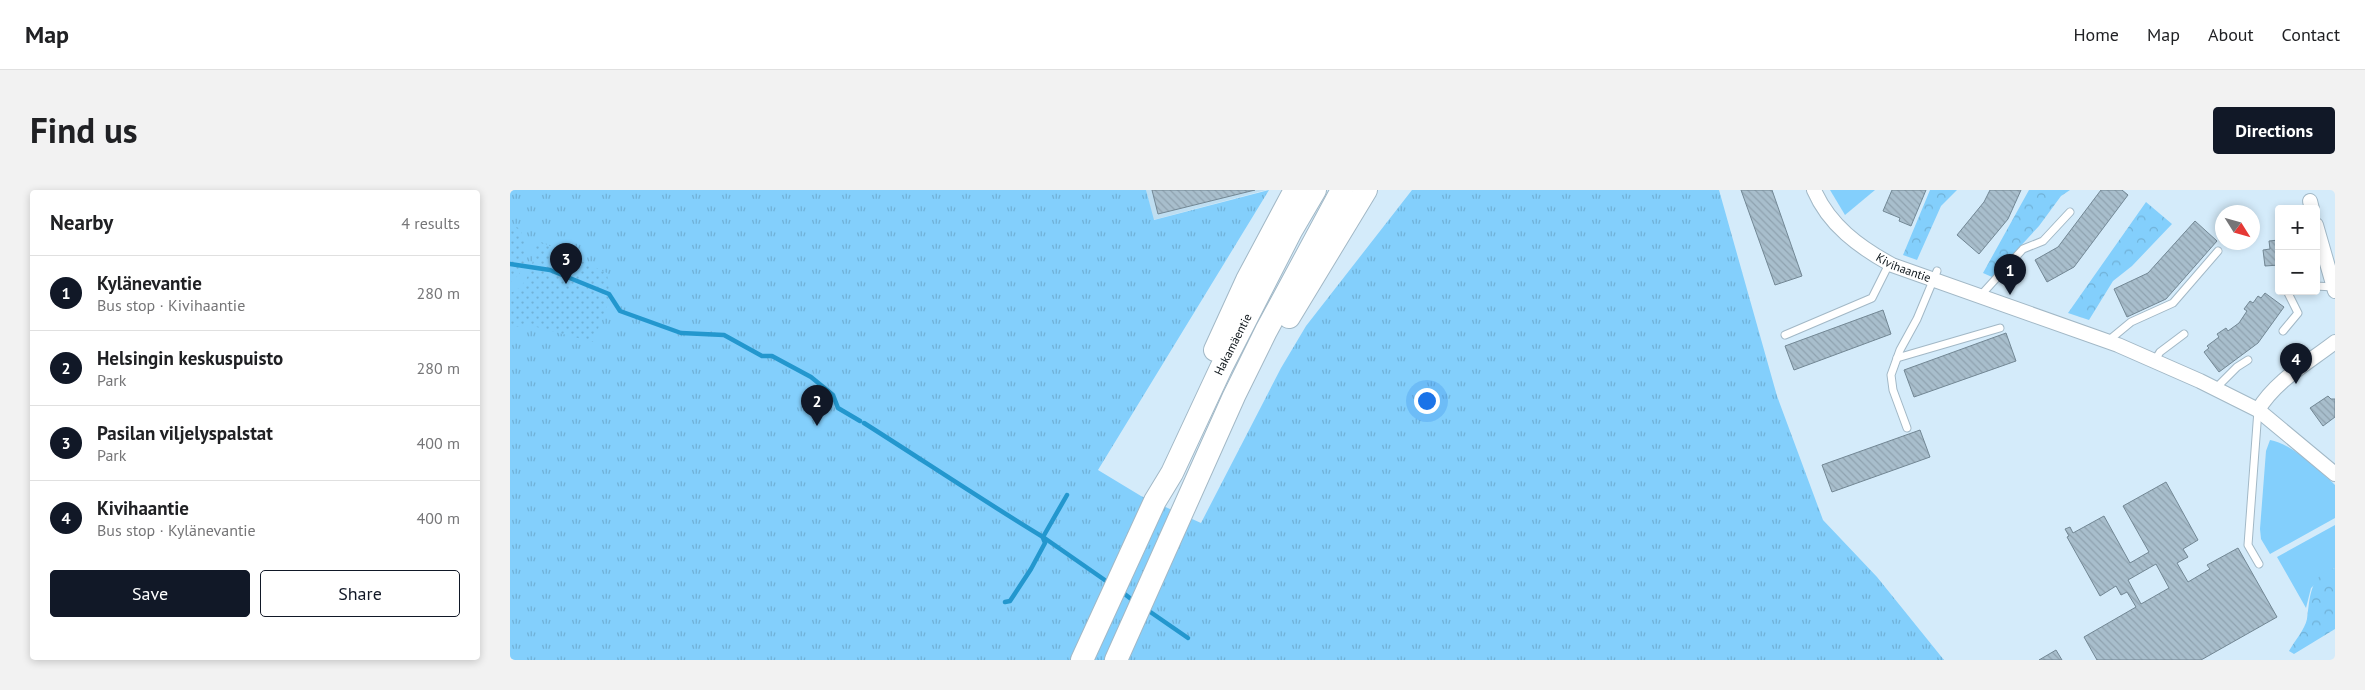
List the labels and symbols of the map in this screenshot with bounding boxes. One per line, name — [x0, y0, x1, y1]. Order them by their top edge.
north arrow — [2215, 205, 2260, 250]
pin: 3 — [550, 243, 582, 284]
street label: Kivihaantie — [1873, 249, 1933, 285]
pin: 1 — [1994, 254, 2026, 295]
street label: Hakamäentie — [1211, 311, 1255, 378]
pin: 4 — [2280, 343, 2312, 384]
pin: 2 — [801, 385, 833, 426]
your location — [1414, 388, 1440, 414]

